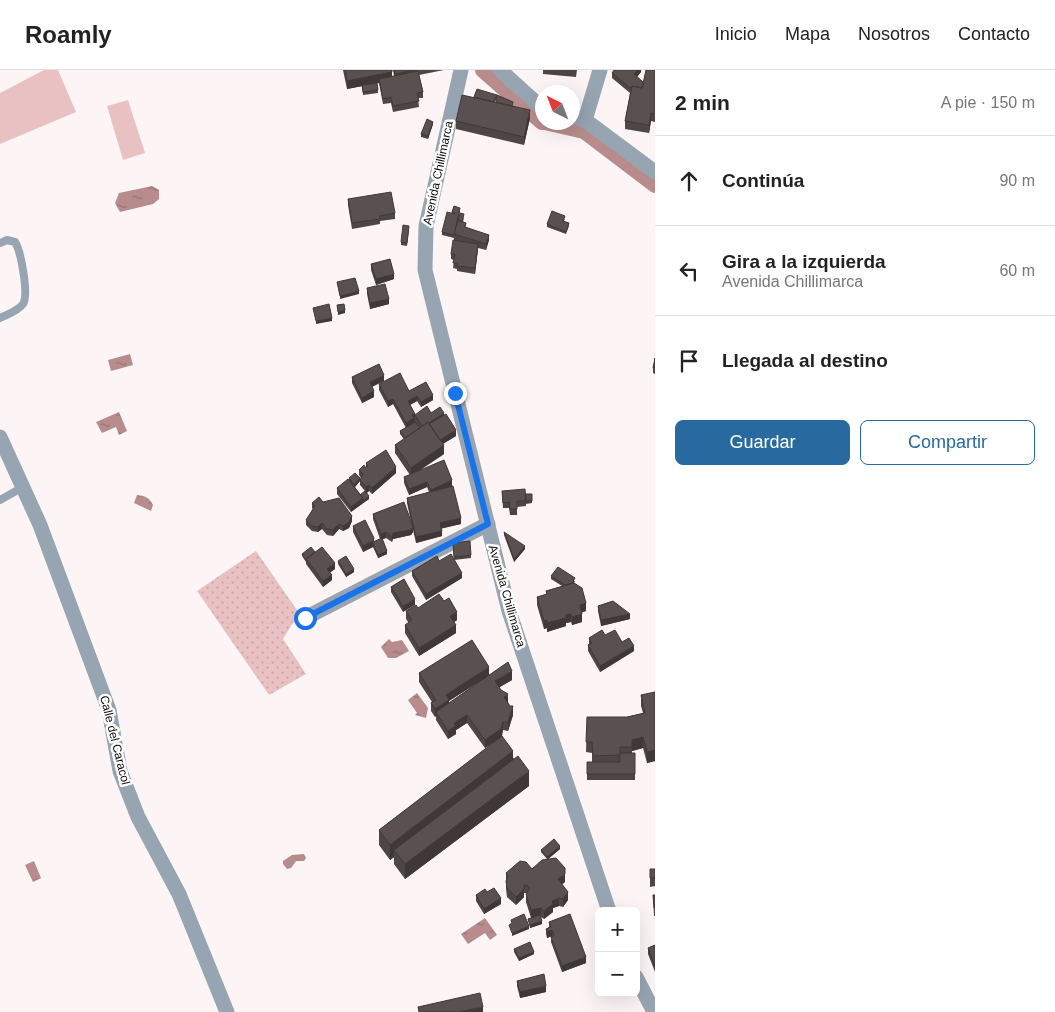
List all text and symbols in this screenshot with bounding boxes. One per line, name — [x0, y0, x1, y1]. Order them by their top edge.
text: Roamly — [25, 21, 112, 48]
text: Inicio — [715, 24, 757, 44]
text: Mapa — [785, 24, 830, 44]
text: Nosotros — [858, 24, 930, 44]
text: Contacto — [958, 24, 1030, 44]
north arrow — [535, 85, 580, 130]
text: 2 min — [675, 91, 730, 114]
text: A pie · 150 m — [941, 94, 1035, 111]
street label: Avenida Chillimarca — [420, 119, 456, 226]
icon: ahead — [675, 167, 703, 195]
text: Continúa — [722, 170, 804, 191]
text: 90 m — [999, 172, 1035, 189]
text: Gira a la izquierda — [722, 251, 886, 272]
icon: left — [675, 257, 703, 285]
text: 60 m — [999, 262, 1035, 279]
text: Avenida Chillimarca — [722, 273, 863, 290]
icon: arrive — [675, 347, 703, 375]
text: Llegada al destino — [722, 350, 888, 371]
route end — [444, 382, 467, 405]
button: Guardar — [675, 420, 850, 465]
button: Compartir — [860, 420, 1035, 465]
street label: Avenida Chillimarca — [486, 543, 528, 649]
route start — [294, 607, 317, 630]
street label: Calle del Caracol — [97, 694, 133, 786]
map controls — [595, 907, 640, 997]
button: + — [595, 907, 640, 952]
button: − — [595, 952, 640, 997]

